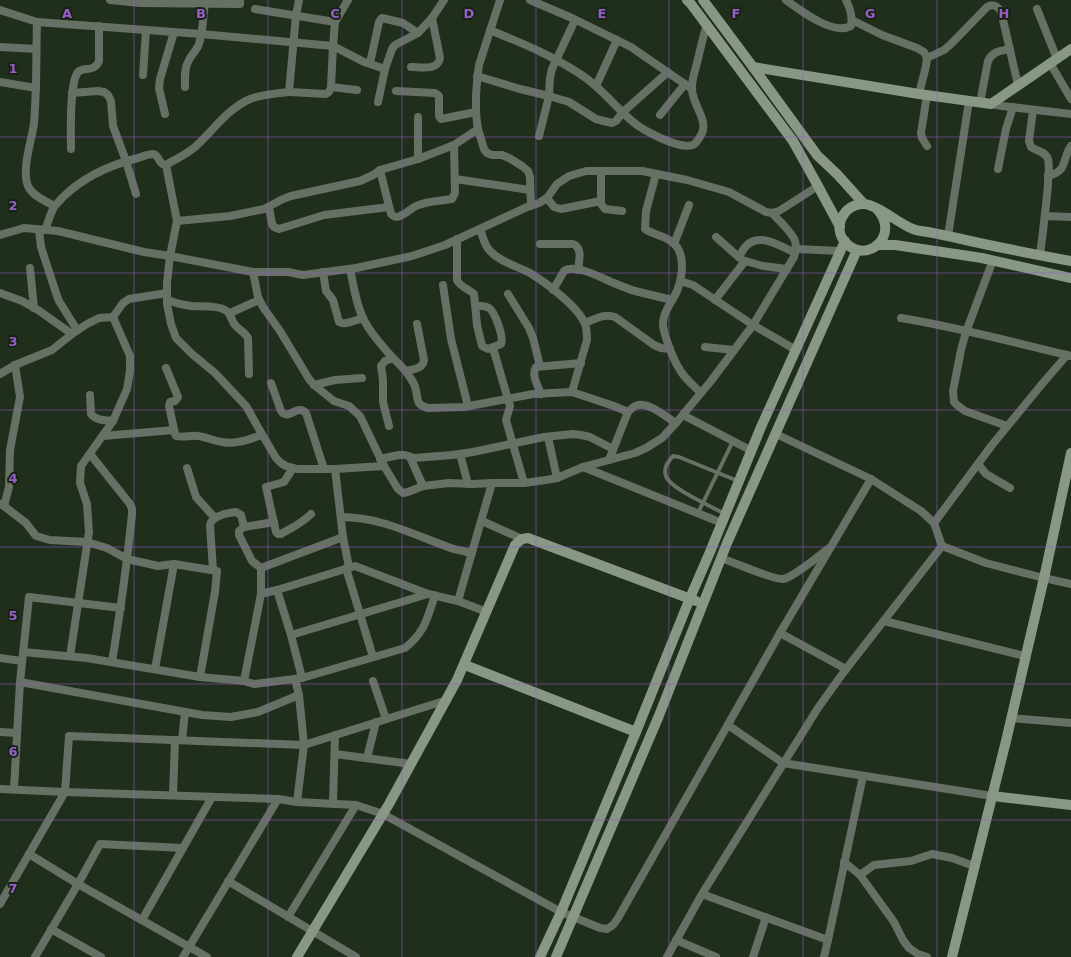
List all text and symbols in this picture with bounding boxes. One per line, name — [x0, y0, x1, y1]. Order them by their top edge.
text: A — [62, 6, 72, 21]
text: B — [196, 6, 206, 21]
text: C — [330, 6, 340, 21]
text: D — [464, 6, 475, 21]
text: E — [598, 6, 606, 21]
text: F — [732, 6, 740, 21]
text: G — [865, 6, 875, 21]
text: H — [999, 6, 1009, 21]
text: 1 — [8, 61, 18, 76]
text: 2 — [8, 198, 18, 213]
text: 3 — [8, 334, 18, 349]
text: 4 — [8, 471, 18, 486]
text: 5 — [8, 608, 18, 623]
text: 6 — [8, 744, 18, 759]
text: 7 — [8, 881, 18, 896]

